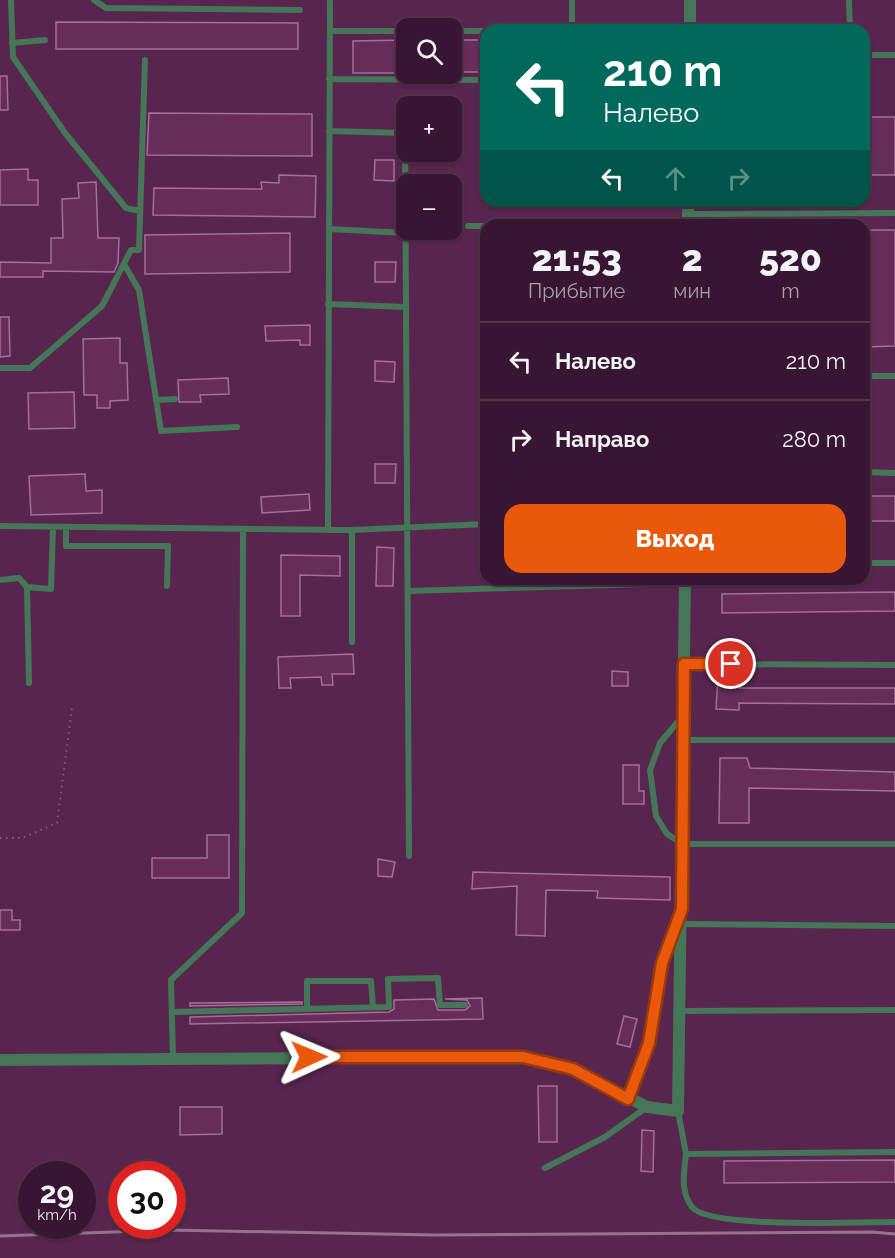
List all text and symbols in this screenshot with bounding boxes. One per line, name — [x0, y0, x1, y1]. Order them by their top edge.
map controls — [396, 18, 462, 240]
button: search — [396, 18, 462, 84]
text: 210 m — [603, 47, 722, 96]
icon: left — [504, 48, 582, 126]
button: + — [396, 96, 462, 162]
text: Налево — [603, 97, 699, 128]
icon: left — [596, 162, 629, 195]
icon: ahead — [659, 162, 692, 195]
icon: right — [722, 162, 755, 195]
button: − — [396, 174, 462, 240]
text: 21:53 — [532, 237, 622, 279]
text: 2 — [682, 237, 703, 279]
text: 520 — [759, 237, 822, 279]
text: Прибытие — [528, 279, 625, 303]
text: мин — [673, 279, 711, 303]
text: m — [781, 279, 800, 303]
icon: left — [504, 345, 537, 378]
text: Налево — [555, 348, 636, 374]
text: 210 m — [786, 348, 846, 374]
icon: right — [504, 423, 537, 456]
text: Направо — [555, 426, 649, 452]
text: 280 m — [782, 426, 846, 452]
button: Выход — [504, 504, 846, 573]
pin — [705, 638, 756, 689]
icon: arrive — [714, 647, 747, 680]
position arrow — [277, 1025, 341, 1089]
speed limit sign: 30 — [108, 1161, 186, 1239]
text: 29 — [40, 1175, 74, 1210]
text: km/h — [37, 1206, 77, 1224]

